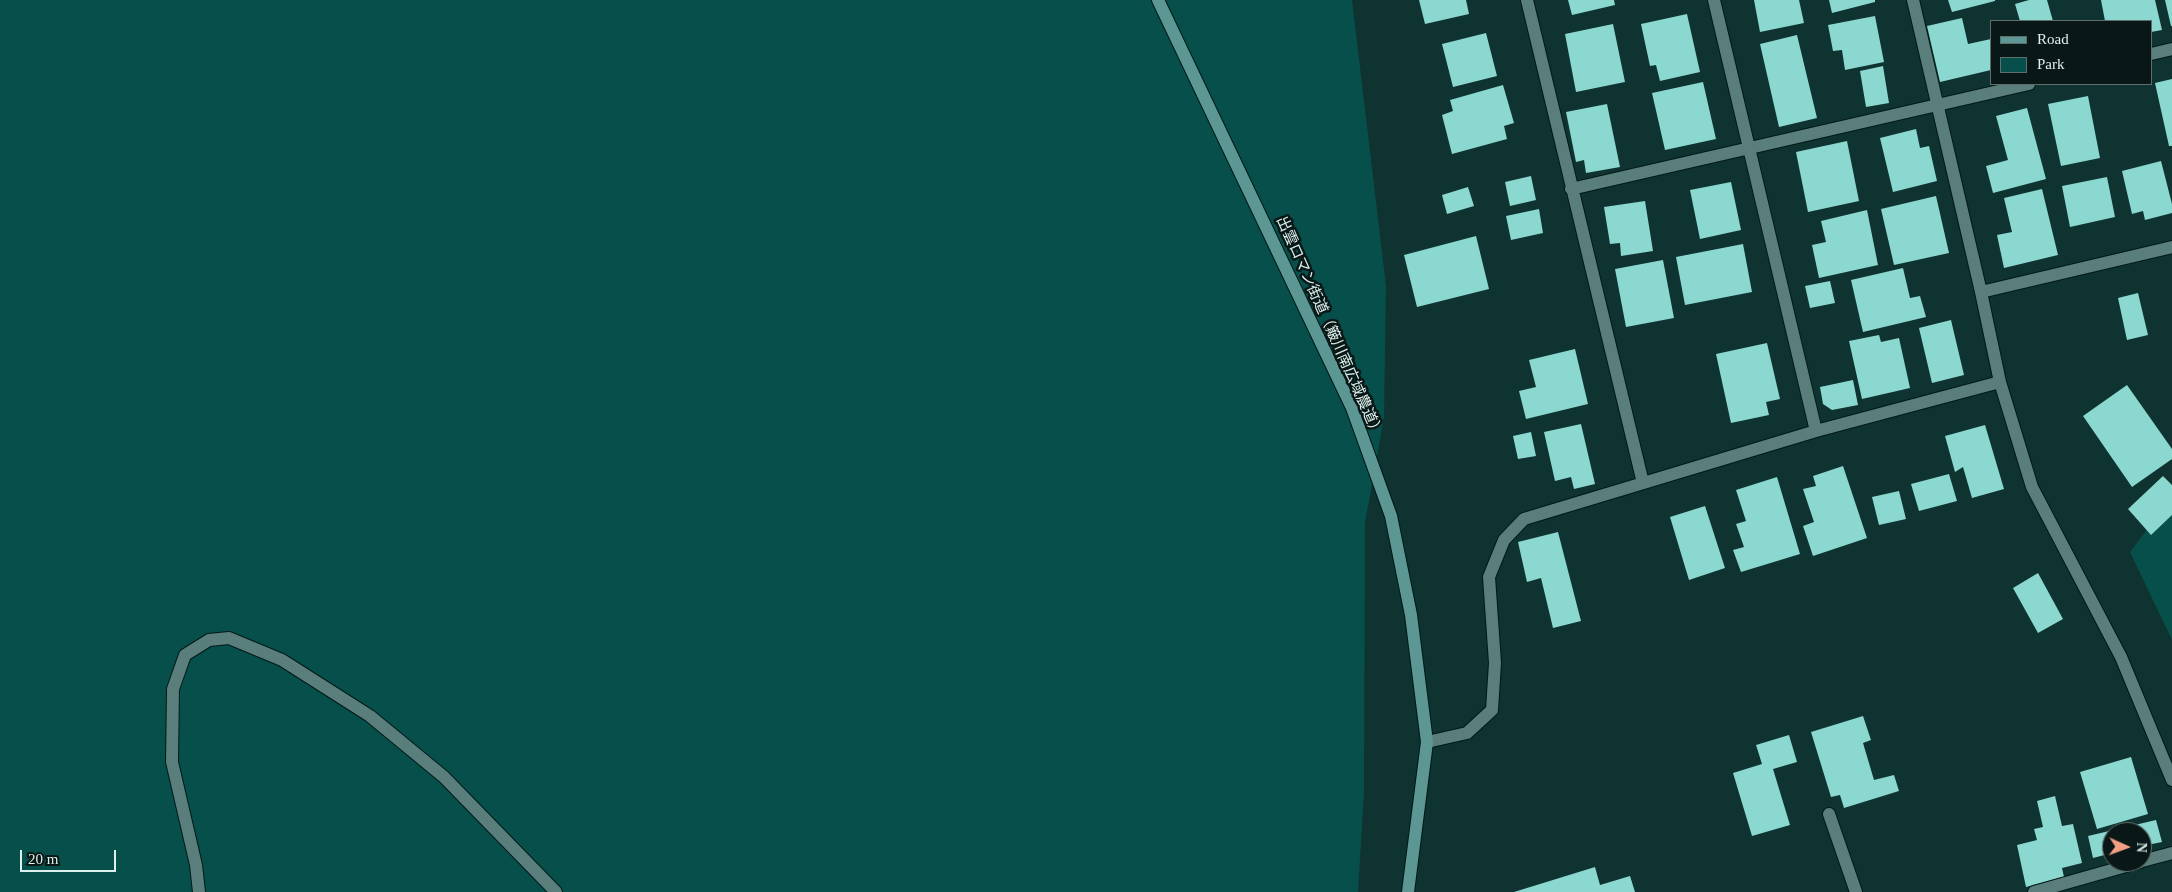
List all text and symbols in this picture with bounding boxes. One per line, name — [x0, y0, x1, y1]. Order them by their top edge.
legend — [1990, 20, 2152, 85]
text: Road — [2037, 31, 2069, 47]
text: Park — [2037, 56, 2065, 72]
street label: 出雲ロマン街道（簸川南広域農道） — [1272, 214, 1386, 440]
north arrow — [2102, 822, 2152, 872]
scale bar — [22, 840, 119, 872]
text: N — [2134, 842, 2149, 853]
text: 20 m — [28, 851, 58, 867]

